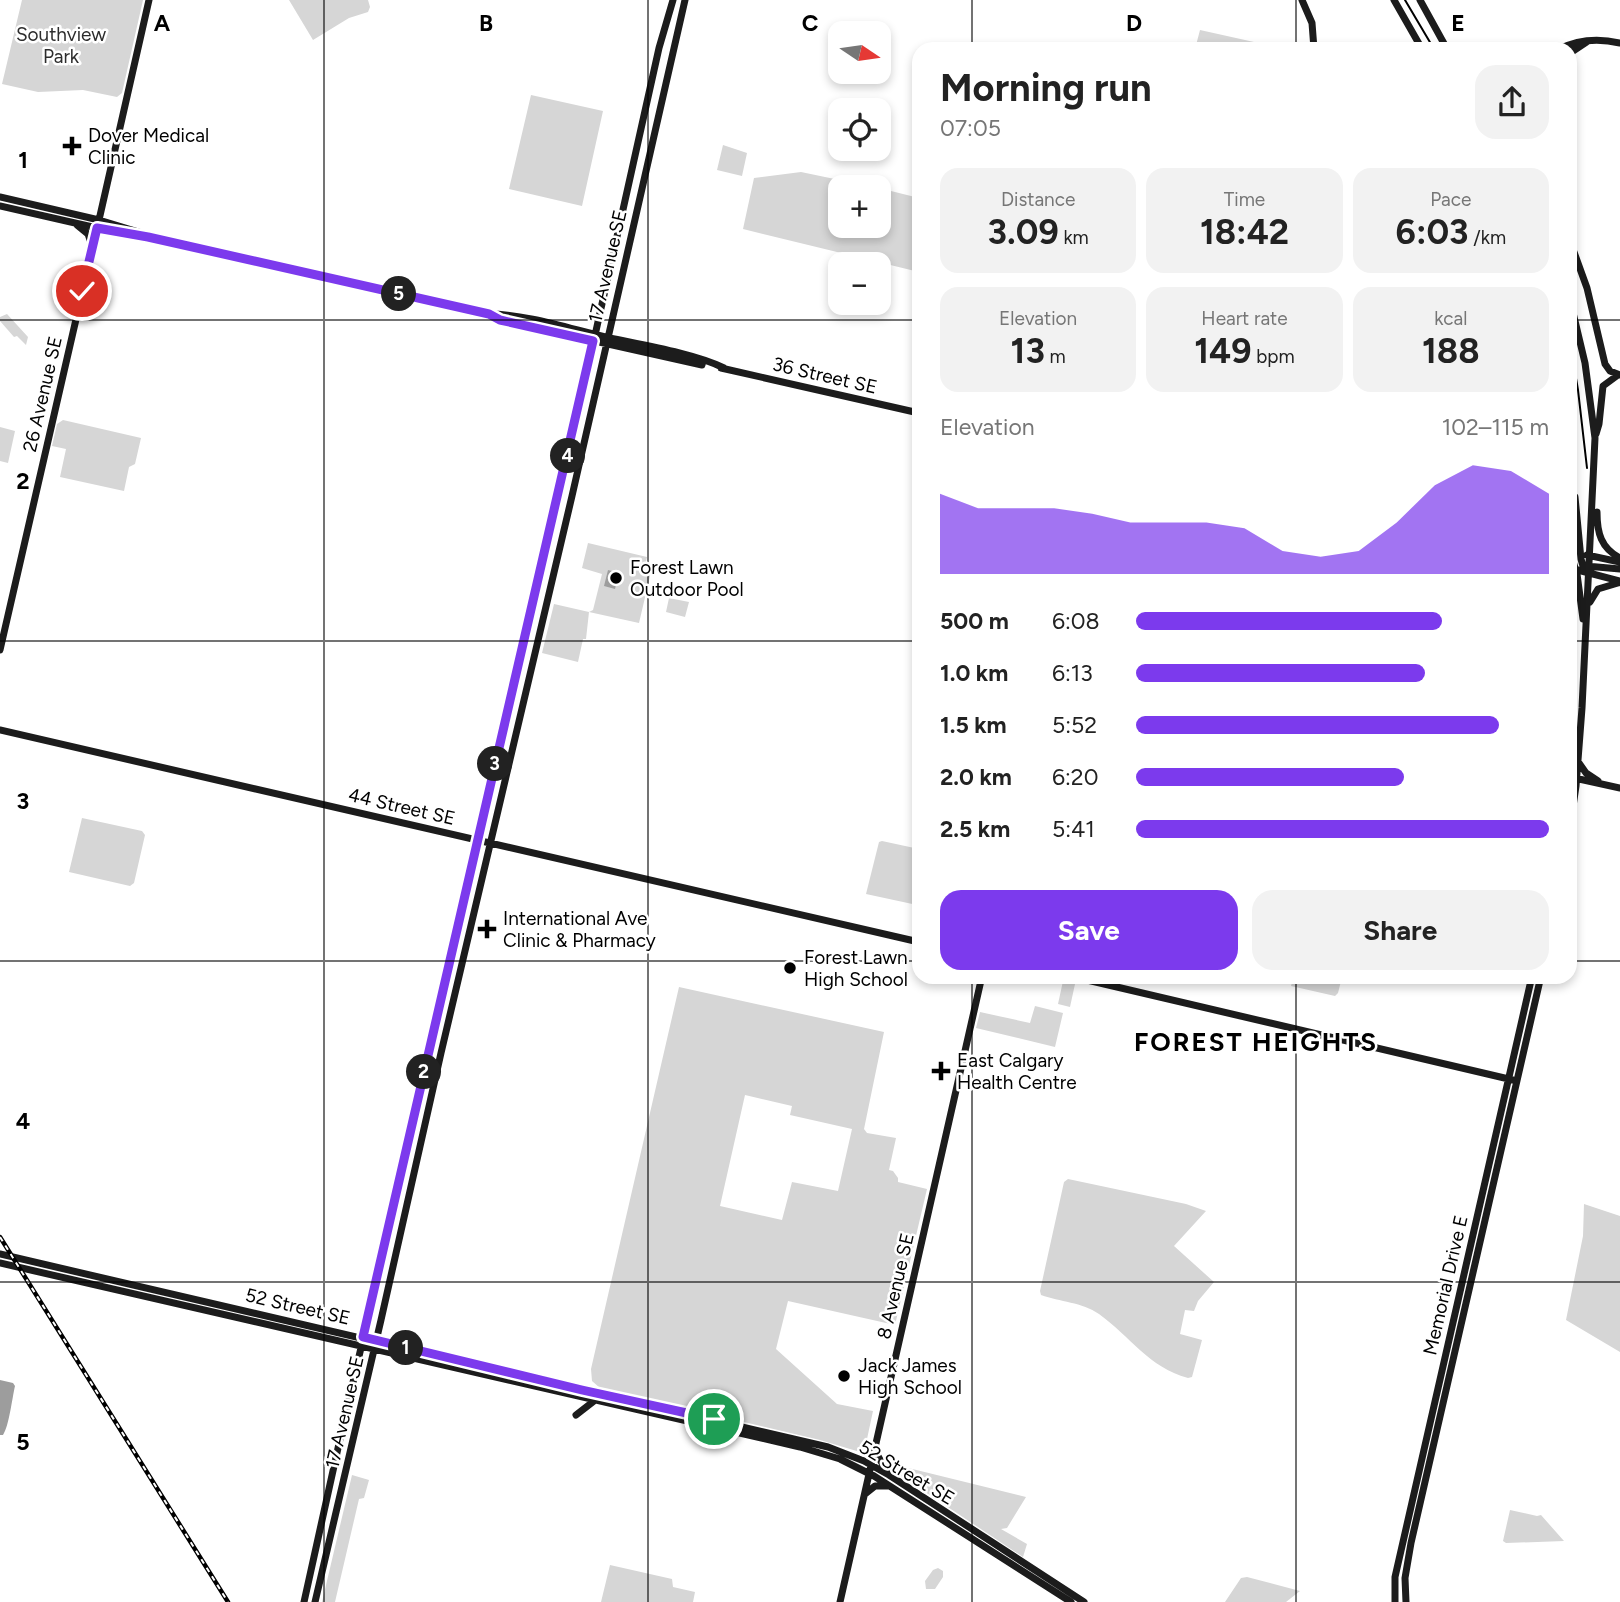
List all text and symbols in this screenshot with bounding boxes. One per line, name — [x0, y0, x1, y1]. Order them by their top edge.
text: A — [154, 9, 171, 37]
text: B — [479, 9, 493, 37]
text: C — [802, 9, 819, 37]
text: D — [1126, 9, 1142, 37]
text: E — [1451, 9, 1465, 37]
north arrow — [828, 21, 891, 84]
map controls — [828, 21, 891, 315]
park label: Southview Park — [16, 23, 106, 68]
text: Morning run — [940, 65, 1152, 111]
button: share — [1475, 65, 1549, 139]
button: locate — [828, 98, 891, 161]
text: 07:05 — [940, 114, 1001, 142]
place label: Dover Medical Clinic — [88, 124, 209, 169]
marker: Dover Medical Clinic — [62, 136, 82, 156]
text: 1 — [18, 146, 28, 174]
button: + — [828, 175, 891, 238]
text: Distance — [1001, 188, 1075, 211]
text: Time — [1224, 188, 1265, 211]
text: Pace — [1430, 188, 1471, 211]
street label: 17 Avenue SE — [583, 208, 632, 325]
text: 3.09 — [988, 211, 1059, 253]
text: 18:42 — [1200, 211, 1289, 253]
text: 6:03 — [1396, 211, 1469, 253]
text: km — [1059, 226, 1089, 249]
text: /km — [1469, 226, 1506, 249]
button: − — [828, 252, 891, 315]
pin — [52, 261, 112, 321]
icon: check — [63, 272, 101, 310]
pin: 5 — [382, 276, 416, 312]
text: 5 — [393, 282, 404, 305]
text: Elevation — [999, 307, 1077, 330]
text: Heart rate — [1201, 307, 1288, 330]
text: kcal — [1434, 307, 1467, 330]
text: 13 — [1011, 330, 1045, 372]
text: 149 — [1194, 330, 1251, 372]
text: 188 — [1422, 330, 1480, 372]
street label: 26 Avenue SE — [18, 334, 67, 454]
text: m — [1045, 345, 1066, 368]
text: bpm — [1251, 345, 1295, 368]
street label: 36 Street SE — [770, 352, 879, 399]
text: Elevation — [940, 413, 1035, 441]
text: 102–115 m — [1442, 413, 1549, 441]
pin: 4 — [550, 438, 586, 474]
text: 4 — [561, 444, 574, 467]
text: 2 — [16, 467, 30, 495]
place label: Forest Lawn Outdoor Pool — [630, 556, 744, 601]
marker: Forest Lawn Outdoor Pool — [608, 570, 624, 586]
text: 500 m — [940, 607, 1009, 635]
text: 6:08 — [1052, 607, 1100, 635]
text: 1.0 km — [940, 659, 1008, 687]
text: 6:13 — [1052, 659, 1093, 687]
text: 1.5 km — [940, 711, 1007, 739]
text: 5:52 — [1052, 711, 1097, 739]
pin: 3 — [477, 746, 512, 782]
text: 3 — [489, 752, 500, 775]
text: 2.0 km — [940, 763, 1012, 791]
text: 6:20 — [1052, 763, 1098, 791]
street label: 44 Street SE — [346, 783, 458, 830]
text: 3 — [17, 787, 29, 815]
text: 2.5 km — [940, 815, 1010, 843]
text: 5:41 — [1052, 815, 1095, 843]
button: Save — [940, 890, 1238, 970]
button: Share — [1252, 890, 1549, 970]
place label: International Ave Clinic & Pharmacy — [503, 907, 656, 952]
marker: International Ave Clinic & Pharmacy — [477, 919, 497, 939]
place label: Forest Lawn High School — [804, 946, 908, 991]
marker: Forest Lawn High School — [782, 960, 798, 976]
district label: FOREST HEIGHTS — [1134, 1026, 1378, 1058]
place label: East Calgary Health Centre — [957, 1049, 1077, 1094]
pin: 2 — [406, 1054, 442, 1090]
text: 2 — [418, 1060, 429, 1083]
marker: East Calgary Health Centre — [931, 1061, 951, 1081]
text: 4 — [16, 1107, 30, 1135]
street label: Memorial Drive E — [1418, 1213, 1473, 1357]
street label: 8 Avenue SE — [872, 1231, 919, 1341]
street label: 52 Street SE — [243, 1283, 353, 1330]
pin: 1 — [388, 1330, 424, 1366]
text: 1 — [401, 1336, 410, 1359]
street label: 17 Avenue SE — [320, 1354, 369, 1471]
place label: Jack James High School — [858, 1354, 962, 1399]
marker: Jack James High School — [836, 1368, 852, 1384]
pin — [684, 1389, 744, 1449]
icon: arrive — [695, 1400, 733, 1438]
text: 5 — [16, 1428, 30, 1456]
street label: 52 Street SE — [855, 1435, 959, 1510]

